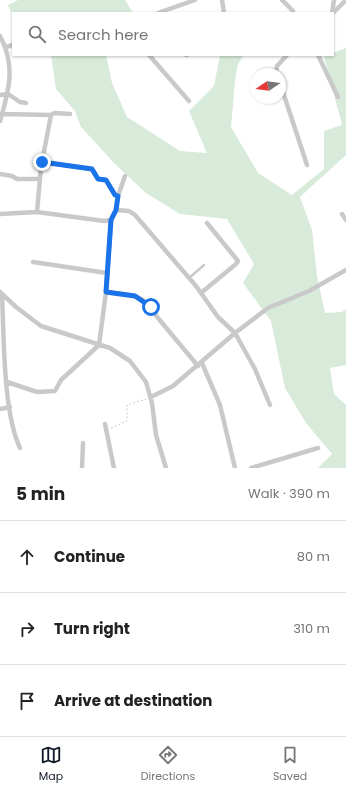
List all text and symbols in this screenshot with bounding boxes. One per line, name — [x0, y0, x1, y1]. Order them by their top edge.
search box — [12, 12, 334, 56]
icon: search — [26, 23, 48, 45]
text: Search here — [58, 24, 148, 45]
north arrow — [250, 68, 286, 104]
route end — [33, 153, 51, 171]
route start — [142, 298, 160, 316]
text: 5 min — [16, 482, 65, 506]
text: Walk · 390 m — [248, 484, 330, 503]
icon: ahead — [16, 546, 38, 568]
text: Continue — [54, 546, 125, 567]
text: 80 m — [297, 547, 330, 566]
icon: right — [16, 618, 38, 640]
text: Turn right — [54, 618, 130, 639]
text: 310 m — [293, 619, 330, 638]
icon: arrive — [16, 690, 38, 712]
text: Arrive at destination — [54, 690, 212, 711]
tab: Map — [39, 744, 63, 785]
tab: Directions — [141, 744, 195, 785]
tab: Saved — [273, 744, 307, 785]

